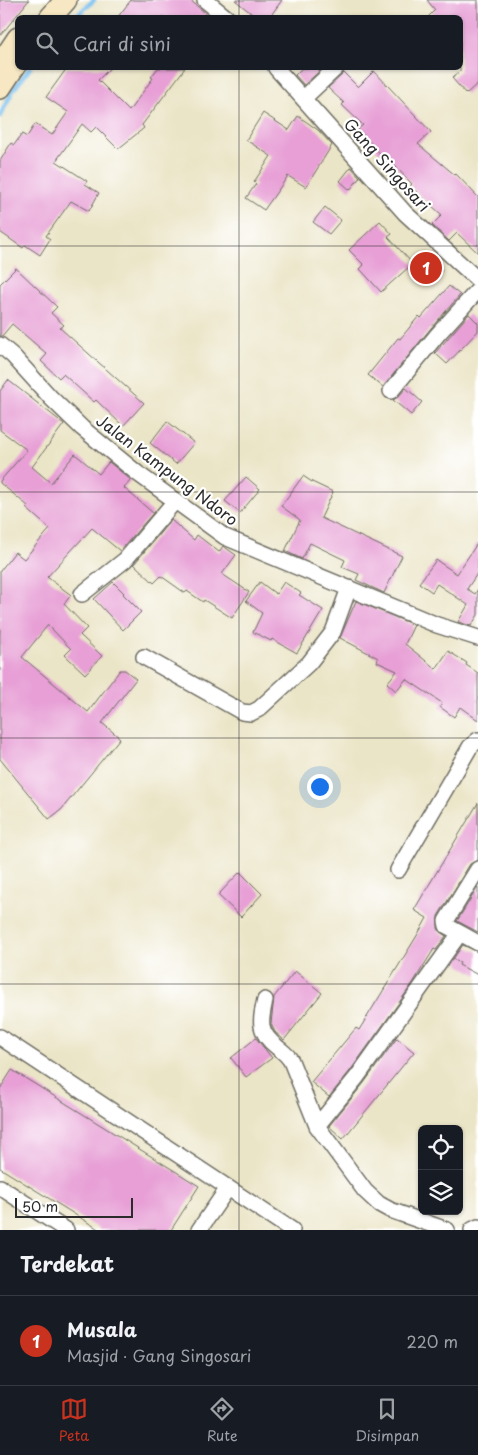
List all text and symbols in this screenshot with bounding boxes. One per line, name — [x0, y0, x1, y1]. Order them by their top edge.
search box — [15, 15, 463, 70]
icon: search — [33, 29, 61, 57]
text: Cari di sini — [73, 29, 171, 57]
street label: Gang Singosari — [339, 112, 436, 217]
pin: 1 — [410, 249, 442, 287]
street label: Jalan Kampung Ndoro — [92, 408, 244, 531]
your location — [307, 774, 333, 800]
map controls — [418, 1125, 463, 1215]
button: locate — [418, 1125, 463, 1170]
button: layers — [418, 1170, 463, 1215]
scale bar — [15, 1195, 132, 1218]
text: 50 m — [22, 1196, 58, 1217]
text: Terdekat — [20, 1247, 114, 1279]
text: Musala — [67, 1315, 137, 1343]
text: 1 — [32, 1329, 40, 1353]
text: 220 m — [407, 1329, 458, 1353]
text: Masjid · Gang Singosari — [67, 1343, 252, 1367]
tab: Peta — [59, 1395, 89, 1446]
tab: Rute — [207, 1395, 238, 1446]
tab: Disimpan — [355, 1395, 419, 1446]

